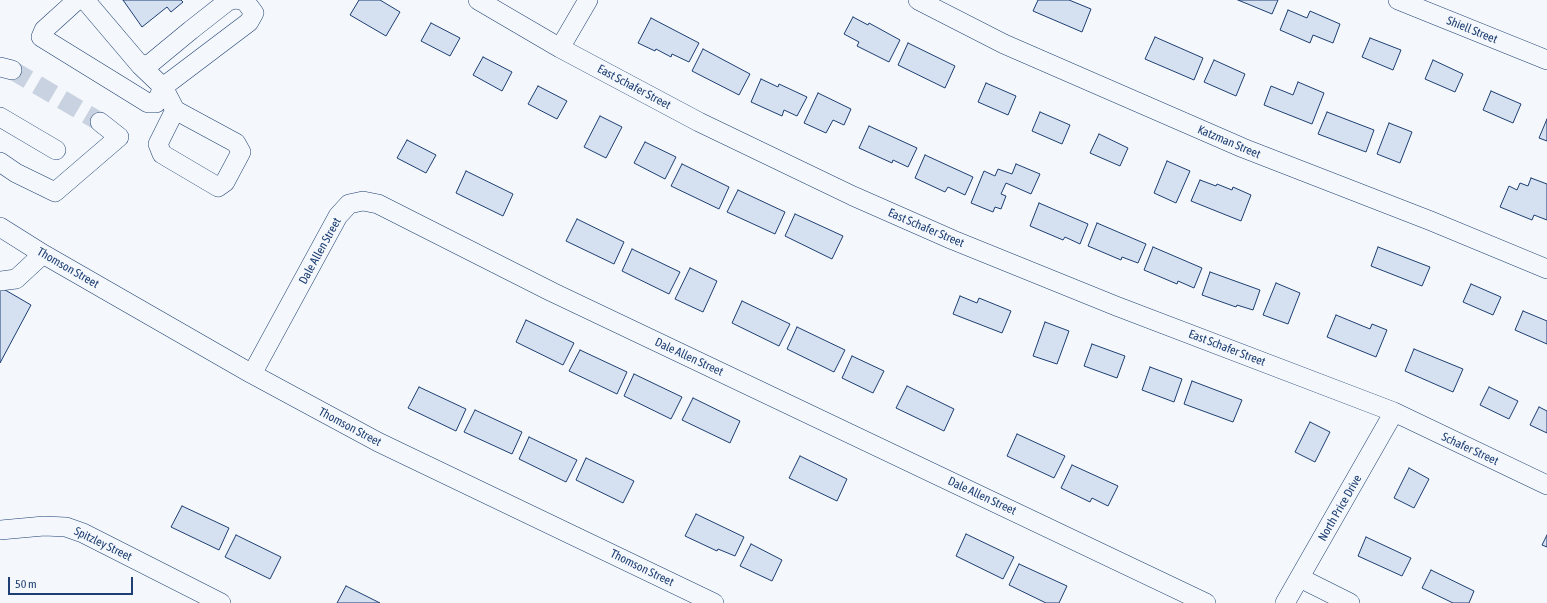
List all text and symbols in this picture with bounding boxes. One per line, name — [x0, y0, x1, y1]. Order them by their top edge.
street label: Shiell Street — [1445, 13, 1499, 47]
street label: East Schafer Street — [595, 62, 673, 112]
street label: Katzman Street — [1195, 122, 1263, 162]
street label: East Schafer Street — [886, 206, 966, 250]
street label: Dale Allen Street — [296, 215, 344, 287]
street label: Thomson Street — [35, 245, 101, 291]
street label: East Schafer Street — [1187, 327, 1267, 369]
street label: Dale Allen Street — [653, 335, 725, 379]
street label: Thomson Street — [316, 404, 384, 450]
street label: Schafer Street — [1439, 430, 1501, 468]
street label: North Price Drive — [1315, 472, 1365, 544]
street label: Dale Allen Street — [946, 474, 1018, 518]
street label: Spitzley Street — [72, 524, 134, 564]
street label: Thomson Street — [608, 546, 676, 590]
scale bar — [10, 569, 135, 595]
text: 50 m — [15, 577, 37, 591]

